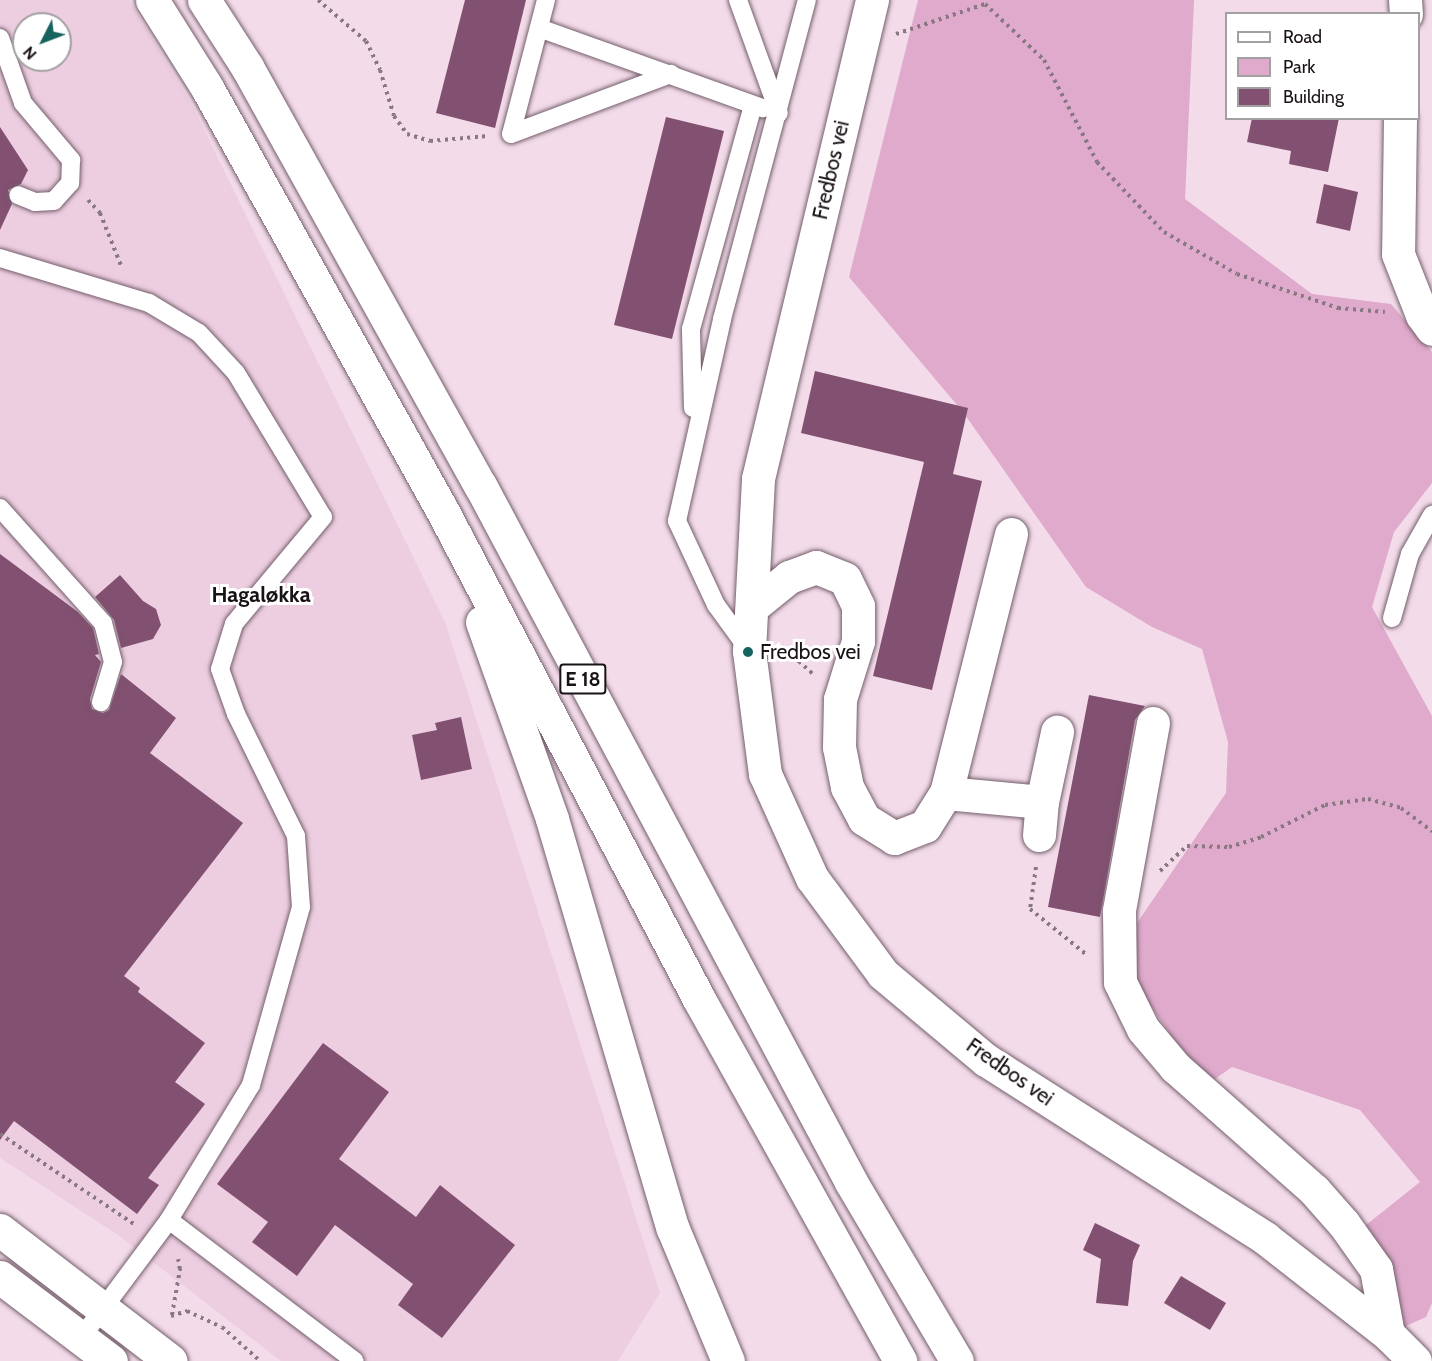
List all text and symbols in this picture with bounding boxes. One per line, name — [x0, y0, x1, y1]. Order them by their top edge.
north arrow — [12, 12, 72, 72]
legend — [1225, 12, 1420, 120]
text: Road — [1283, 26, 1322, 48]
text: N — [19, 42, 41, 64]
text: Park — [1283, 56, 1315, 78]
text: Building — [1283, 86, 1344, 108]
street label: Fredbos vei — [807, 118, 855, 222]
district label: Hagaløkka — [211, 582, 311, 608]
place label: Fredbos vei — [760, 639, 861, 665]
marker: Fredbos vei — [741, 645, 755, 659]
road number: E 18 — [559, 662, 607, 696]
street label: Fredbos vei — [961, 1033, 1059, 1111]

